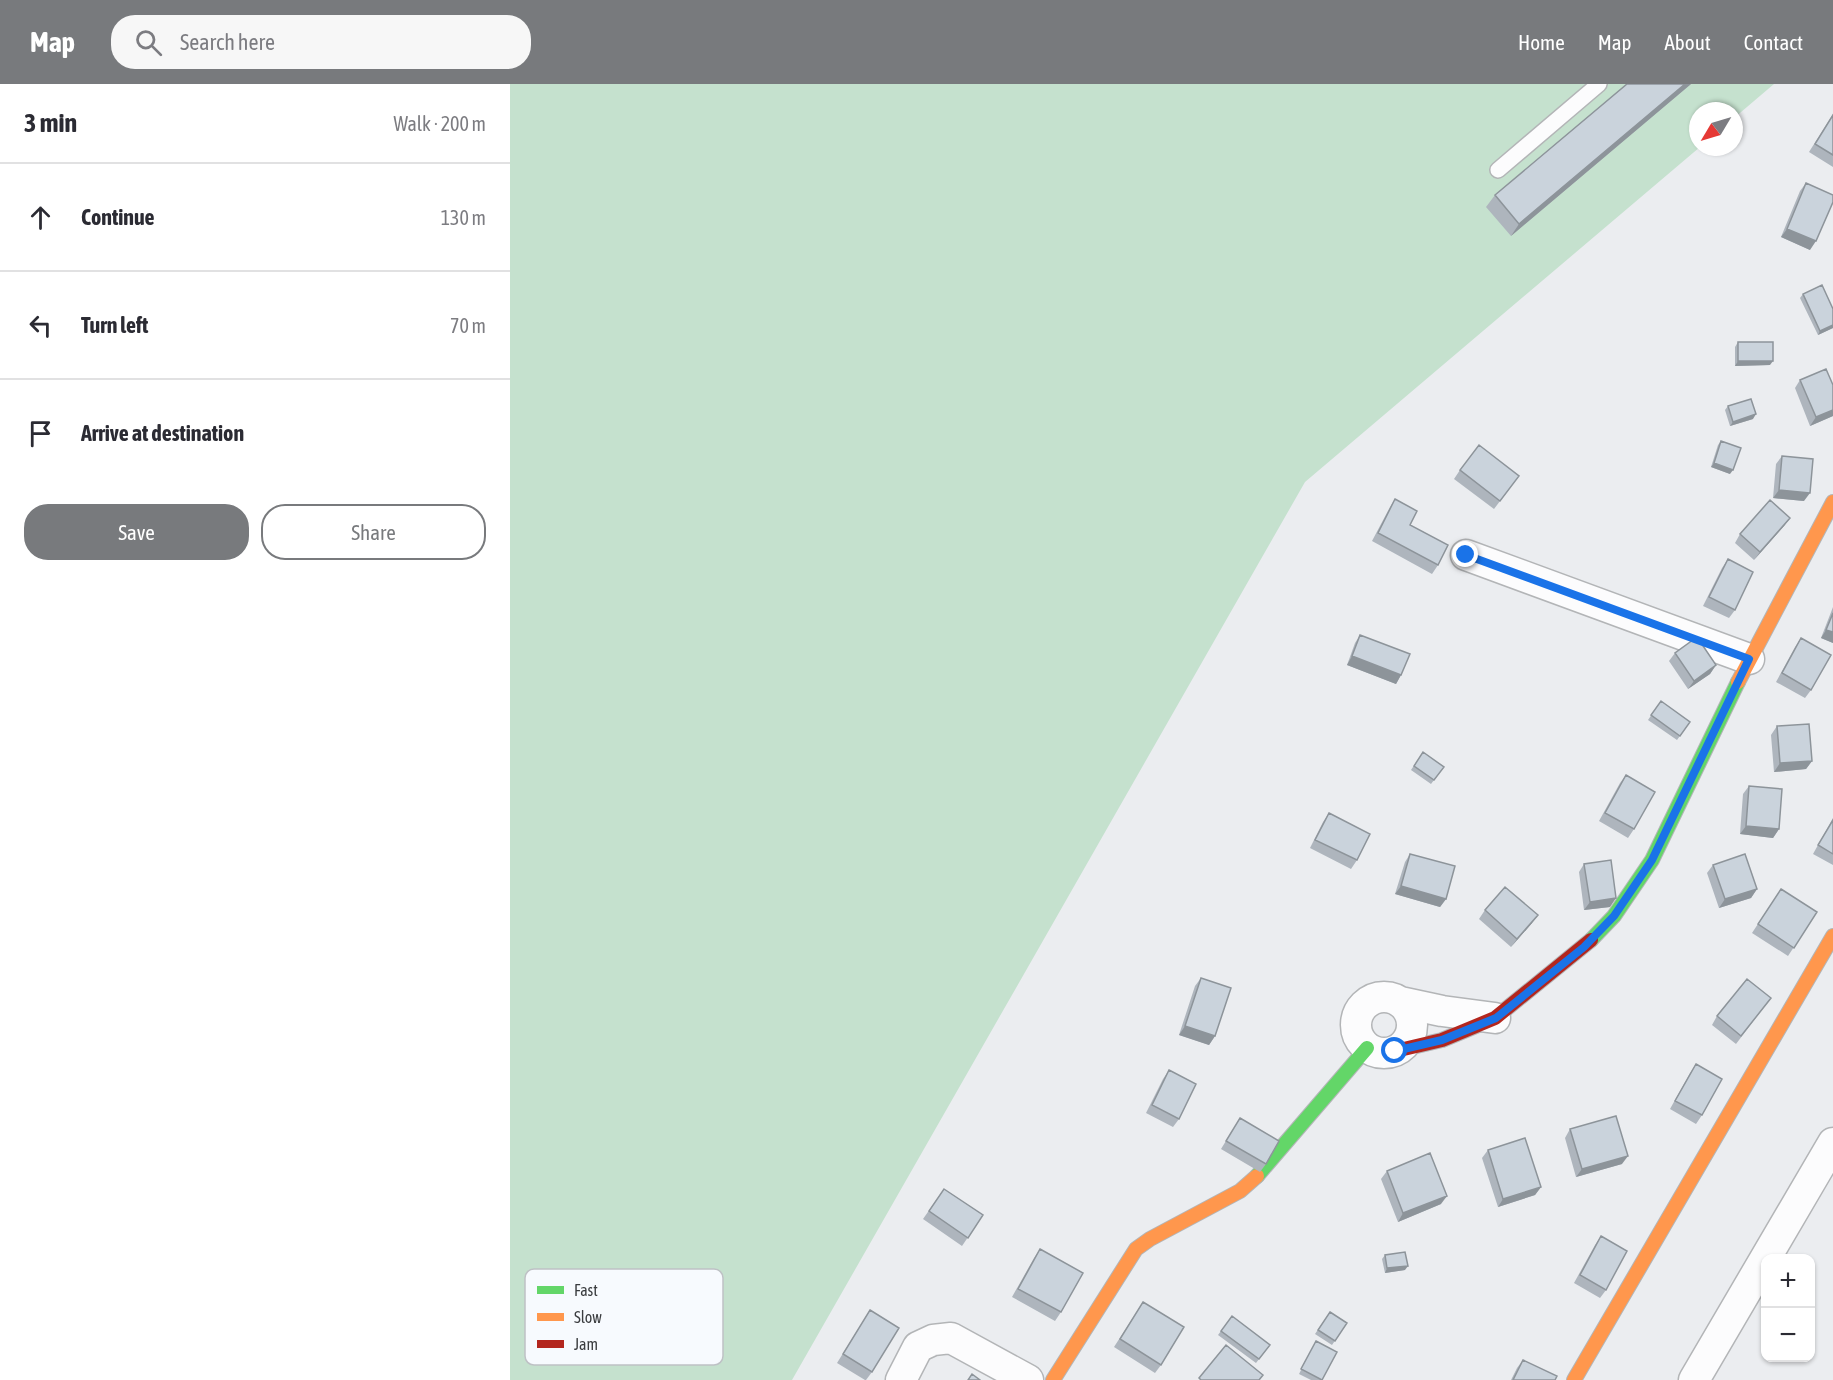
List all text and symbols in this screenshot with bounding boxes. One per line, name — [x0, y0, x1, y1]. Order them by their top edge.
search box — [111, 15, 531, 69]
text: Map — [30, 26, 75, 58]
icon: search — [132, 26, 165, 59]
text: Search here — [180, 29, 275, 55]
text: Home — [1518, 30, 1565, 54]
text: Map — [1598, 30, 1632, 54]
text: About — [1665, 30, 1711, 54]
text: Contact — [1744, 30, 1803, 54]
north arrow — [1689, 102, 1743, 156]
text: 3 min — [24, 108, 77, 138]
text: Walk · 200 m — [394, 112, 486, 135]
icon: ahead — [24, 201, 57, 234]
text: Continue — [81, 204, 155, 230]
text: 130 m — [441, 206, 486, 229]
icon: left — [24, 309, 57, 342]
text: Turn left — [81, 312, 148, 338]
text: 70 m — [450, 314, 486, 337]
icon: arrive — [24, 417, 57, 450]
text: Arrive at destination — [81, 420, 244, 446]
button: Save — [24, 504, 249, 560]
button: Share — [261, 504, 486, 560]
route end — [1452, 541, 1478, 567]
route start — [1381, 1037, 1407, 1063]
map controls — [1761, 1254, 1815, 1362]
button: + — [1761, 1254, 1815, 1308]
legend — [525, 1269, 723, 1365]
text: Fast — [574, 1281, 598, 1299]
text: Slow — [574, 1308, 602, 1326]
button: − — [1761, 1308, 1815, 1362]
text: Jam — [574, 1335, 598, 1353]

